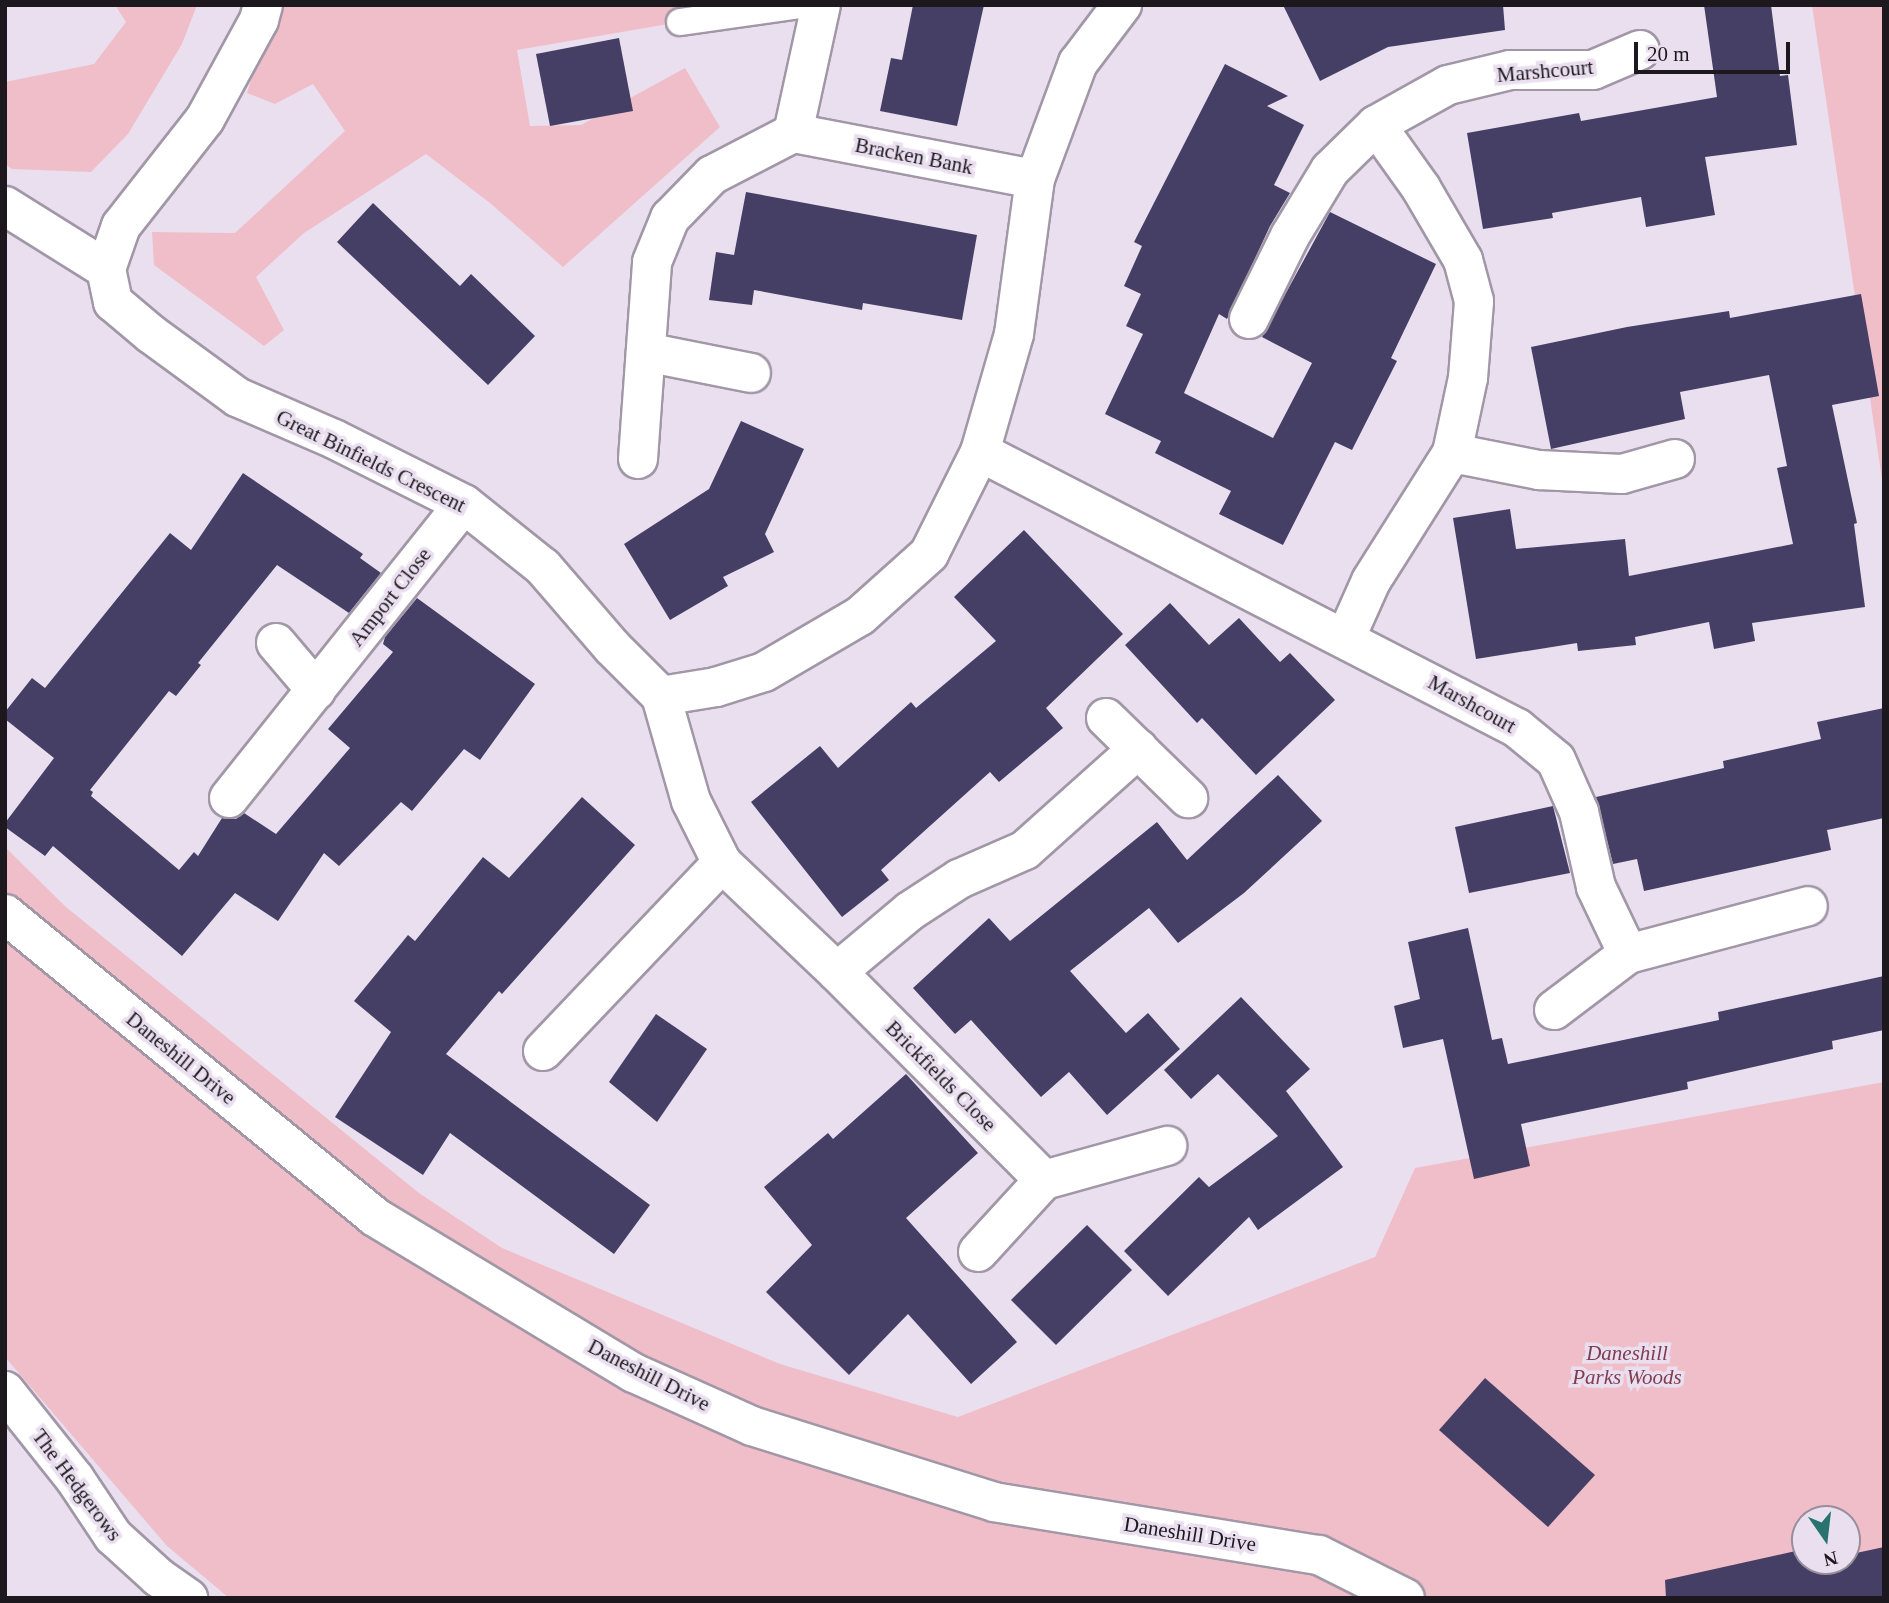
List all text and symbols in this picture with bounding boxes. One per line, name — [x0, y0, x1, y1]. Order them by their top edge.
scale bar — [1637, 28, 1793, 72]
text: 20 m — [1647, 42, 1690, 66]
street label: Marshcourt — [1496, 54, 1594, 88]
street label: Bracken Bank — [853, 132, 975, 180]
street label: Great Binfields Crescent — [272, 404, 470, 518]
street label: Amport Close — [344, 543, 436, 651]
street label: Marshcourt — [1424, 670, 1520, 738]
street label: Daneshill Drive — [121, 1006, 241, 1110]
street label: Brickfields Close — [880, 1015, 1002, 1137]
street label: Daneshill Drive — [584, 1333, 714, 1417]
park label: Daneshill Parks Woods — [1572, 1340, 1682, 1390]
street label: The Hedgerows — [27, 1424, 127, 1546]
north arrow — [1791, 1505, 1861, 1575]
street label: Daneshill Drive — [1122, 1511, 1258, 1557]
text: N — [1822, 1547, 1840, 1571]

